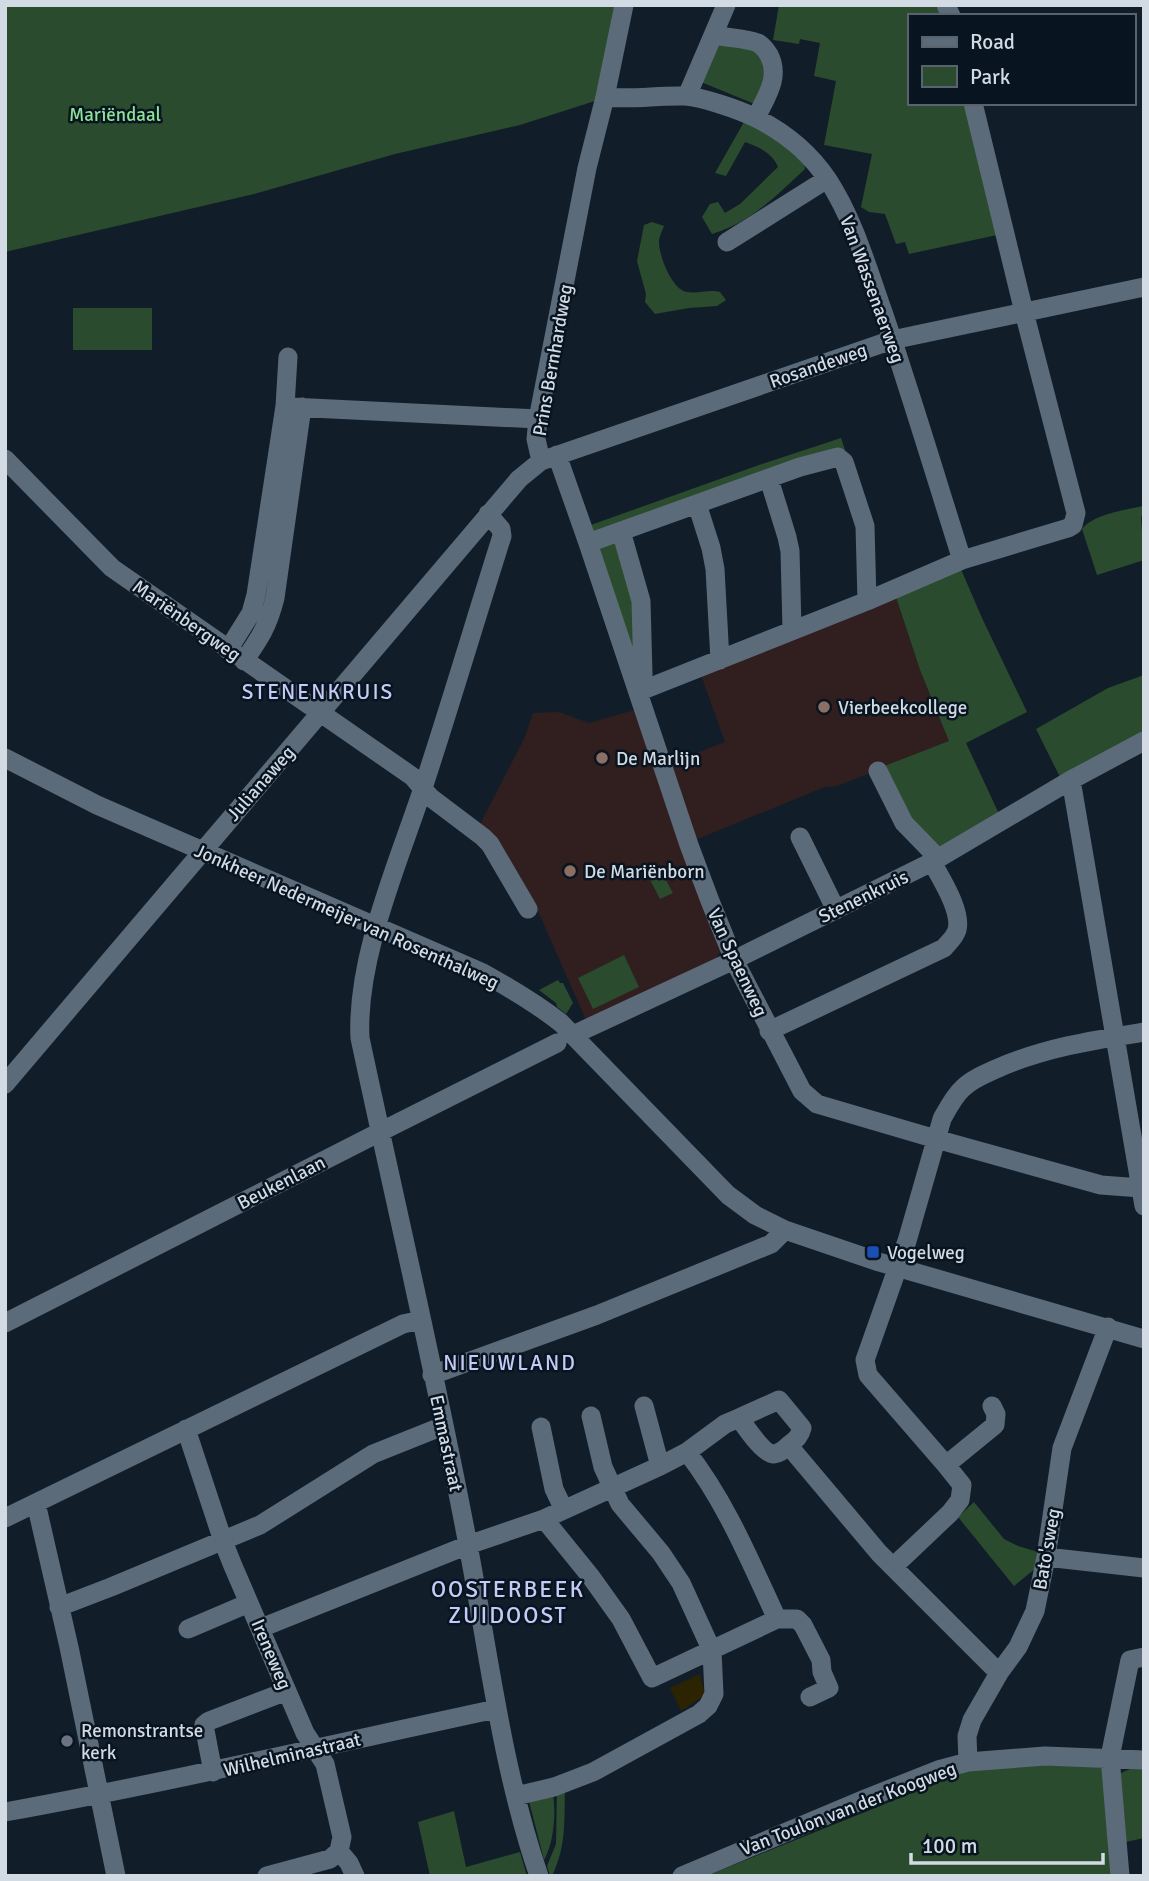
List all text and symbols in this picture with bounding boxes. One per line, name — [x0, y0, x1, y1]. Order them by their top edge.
legend — [908, 14, 1135, 105]
text: Road — [970, 29, 1015, 55]
text: Park — [970, 64, 1011, 90]
park label: Mariëndaal — [69, 103, 161, 127]
street label: Van Wassenaerweg — [834, 212, 910, 366]
street label: Prins Bernhardweg — [528, 282, 578, 438]
street label: Rosandeweg — [766, 338, 870, 394]
street label: Mariënbergweg — [128, 575, 245, 667]
district label: STENENKRUIS — [242, 679, 394, 705]
place label: Vierbeekcollege — [838, 696, 967, 720]
marker: Vierbeekcollege — [816, 699, 832, 715]
street label: Julianaweg — [222, 741, 300, 826]
place label: De Marlijn — [616, 747, 700, 771]
marker: De Marlijn — [594, 750, 610, 766]
street label: Jonkheer Nedermeijer van Rosenthalweg — [191, 839, 503, 995]
place label: De Mariënborn — [584, 860, 705, 884]
marker: De Mariënborn — [562, 863, 578, 879]
street label: Stenenkruis — [815, 865, 912, 929]
street label: Van Spaenweg — [701, 904, 773, 1021]
street label: Beukenlaan — [233, 1150, 330, 1215]
place label: Vogelweg — [887, 1241, 965, 1265]
marker: Vogelweg — [865, 1244, 881, 1260]
district label: NIEUWLAND — [443, 1350, 577, 1376]
street label: Emmastraat — [424, 1393, 468, 1494]
street label: Bato'sweg — [1028, 1506, 1066, 1592]
district label: OOSTERBEEK ZUIDOOST — [431, 1575, 585, 1630]
street label: Ireneweg — [246, 1615, 297, 1693]
place label: Remonstrantse kerk — [81, 1719, 203, 1765]
street label: Wilhelminastraat — [221, 1727, 364, 1782]
marker: Remonstrantse kerk — [59, 1733, 75, 1749]
street label: Van Toulon van der Koogweg — [737, 1757, 960, 1861]
scale bar — [911, 1822, 1104, 1866]
text: 100 m — [922, 1833, 977, 1859]

